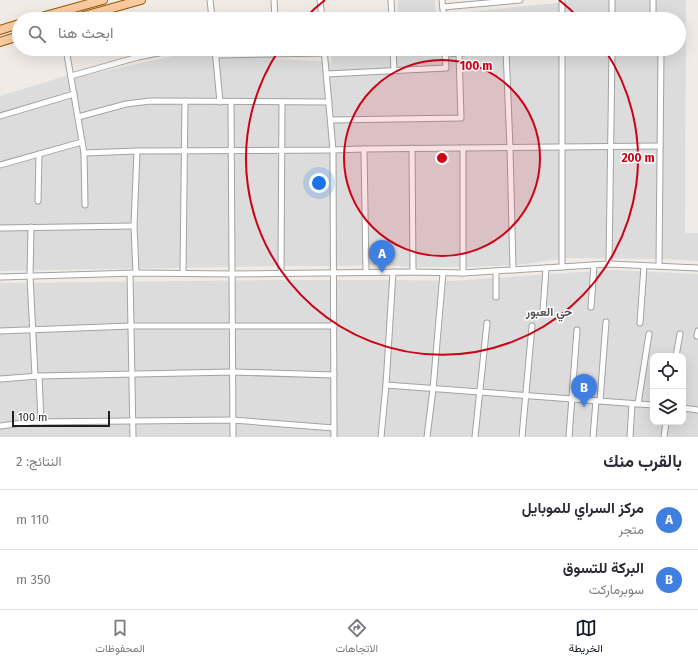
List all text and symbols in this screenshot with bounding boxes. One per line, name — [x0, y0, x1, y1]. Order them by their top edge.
search box — [12, 12, 686, 56]
icon: search — [26, 23, 48, 45]
text: ابحث هنا — [58, 24, 113, 42]
text: 100 m — [460, 59, 492, 73]
centre of rings — [435, 151, 449, 165]
text: 200 m — [621, 151, 655, 165]
your location — [309, 173, 329, 193]
pin: A — [369, 240, 395, 273]
district label: حي العبور — [525, 305, 572, 322]
map controls — [650, 353, 686, 425]
button: locate — [650, 353, 686, 389]
pin: B — [571, 374, 597, 407]
button: layers — [650, 389, 686, 425]
scale bar — [12, 409, 110, 428]
text: 100 m — [18, 411, 47, 424]
text: بالقرب منك — [603, 451, 682, 472]
text: النتائج: 2 — [16, 454, 61, 469]
text: مركز السراي للموبايل — [522, 499, 644, 517]
text: 110 m — [16, 512, 49, 527]
text: A — [665, 512, 673, 527]
text: متجر — [619, 522, 644, 537]
text: البركة للتسوق — [563, 559, 644, 577]
text: 350 m — [16, 572, 51, 587]
text: B — [665, 572, 673, 587]
text: سوبرماركت — [589, 582, 644, 597]
tab: المحفوظات — [95, 617, 145, 658]
tab: الاتجاهات — [335, 617, 378, 658]
tab: الخريطة — [569, 617, 603, 658]

